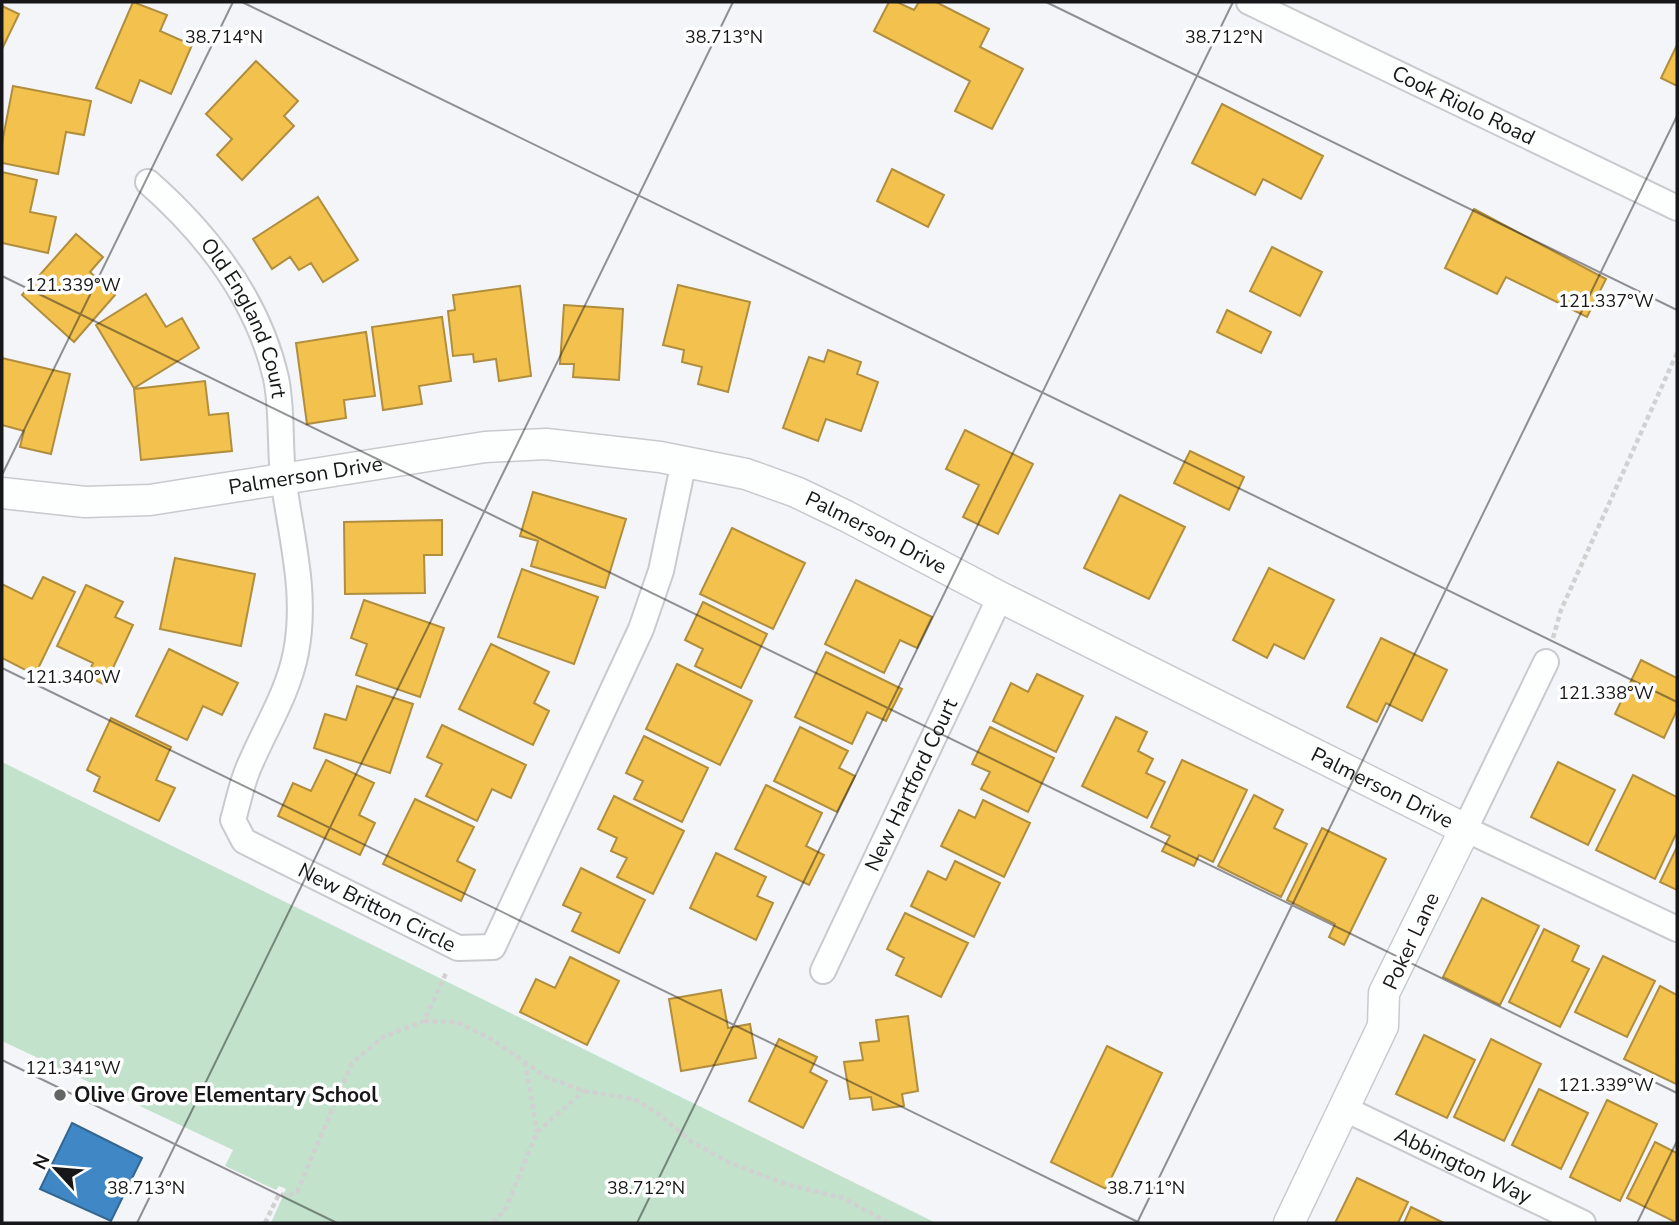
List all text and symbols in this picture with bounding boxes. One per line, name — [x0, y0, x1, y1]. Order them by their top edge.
text: 38.714°N — [185, 25, 263, 49]
text: 38.713°N — [685, 25, 763, 49]
text: 38.712°N — [1185, 25, 1263, 49]
street label: Cook Riolo Road — [1387, 59, 1540, 152]
street label: Old England Court — [194, 232, 293, 400]
text: 121.339°W — [25, 273, 121, 297]
text: 121.337°W — [1558, 289, 1654, 313]
street label: Palmerson Drive — [226, 449, 385, 501]
street label: Palmerson Drive — [801, 484, 952, 581]
text: 121.340°W — [25, 665, 121, 689]
text: 121.338°W — [1558, 681, 1654, 705]
street label: New Hartford Court — [858, 693, 964, 876]
street label: Palmerson Drive — [1306, 740, 1458, 835]
street label: New Britton Circle — [293, 856, 461, 959]
street label: Poker Lane — [1376, 888, 1446, 994]
text: 121.341°W — [25, 1056, 121, 1080]
text: 121.339°W — [1558, 1073, 1654, 1097]
place label: Olive Grove Elementary School — [74, 1081, 378, 1109]
marker: Olive Grove Elementary School — [52, 1087, 68, 1103]
street label: Abbington Way — [1390, 1121, 1537, 1210]
north arrow — [21, 1134, 91, 1204]
text: N — [27, 1150, 56, 1174]
text: 38.713°N — [107, 1176, 185, 1200]
text: 38.712°N — [607, 1176, 685, 1200]
text: 38.711°N — [1107, 1176, 1185, 1200]

